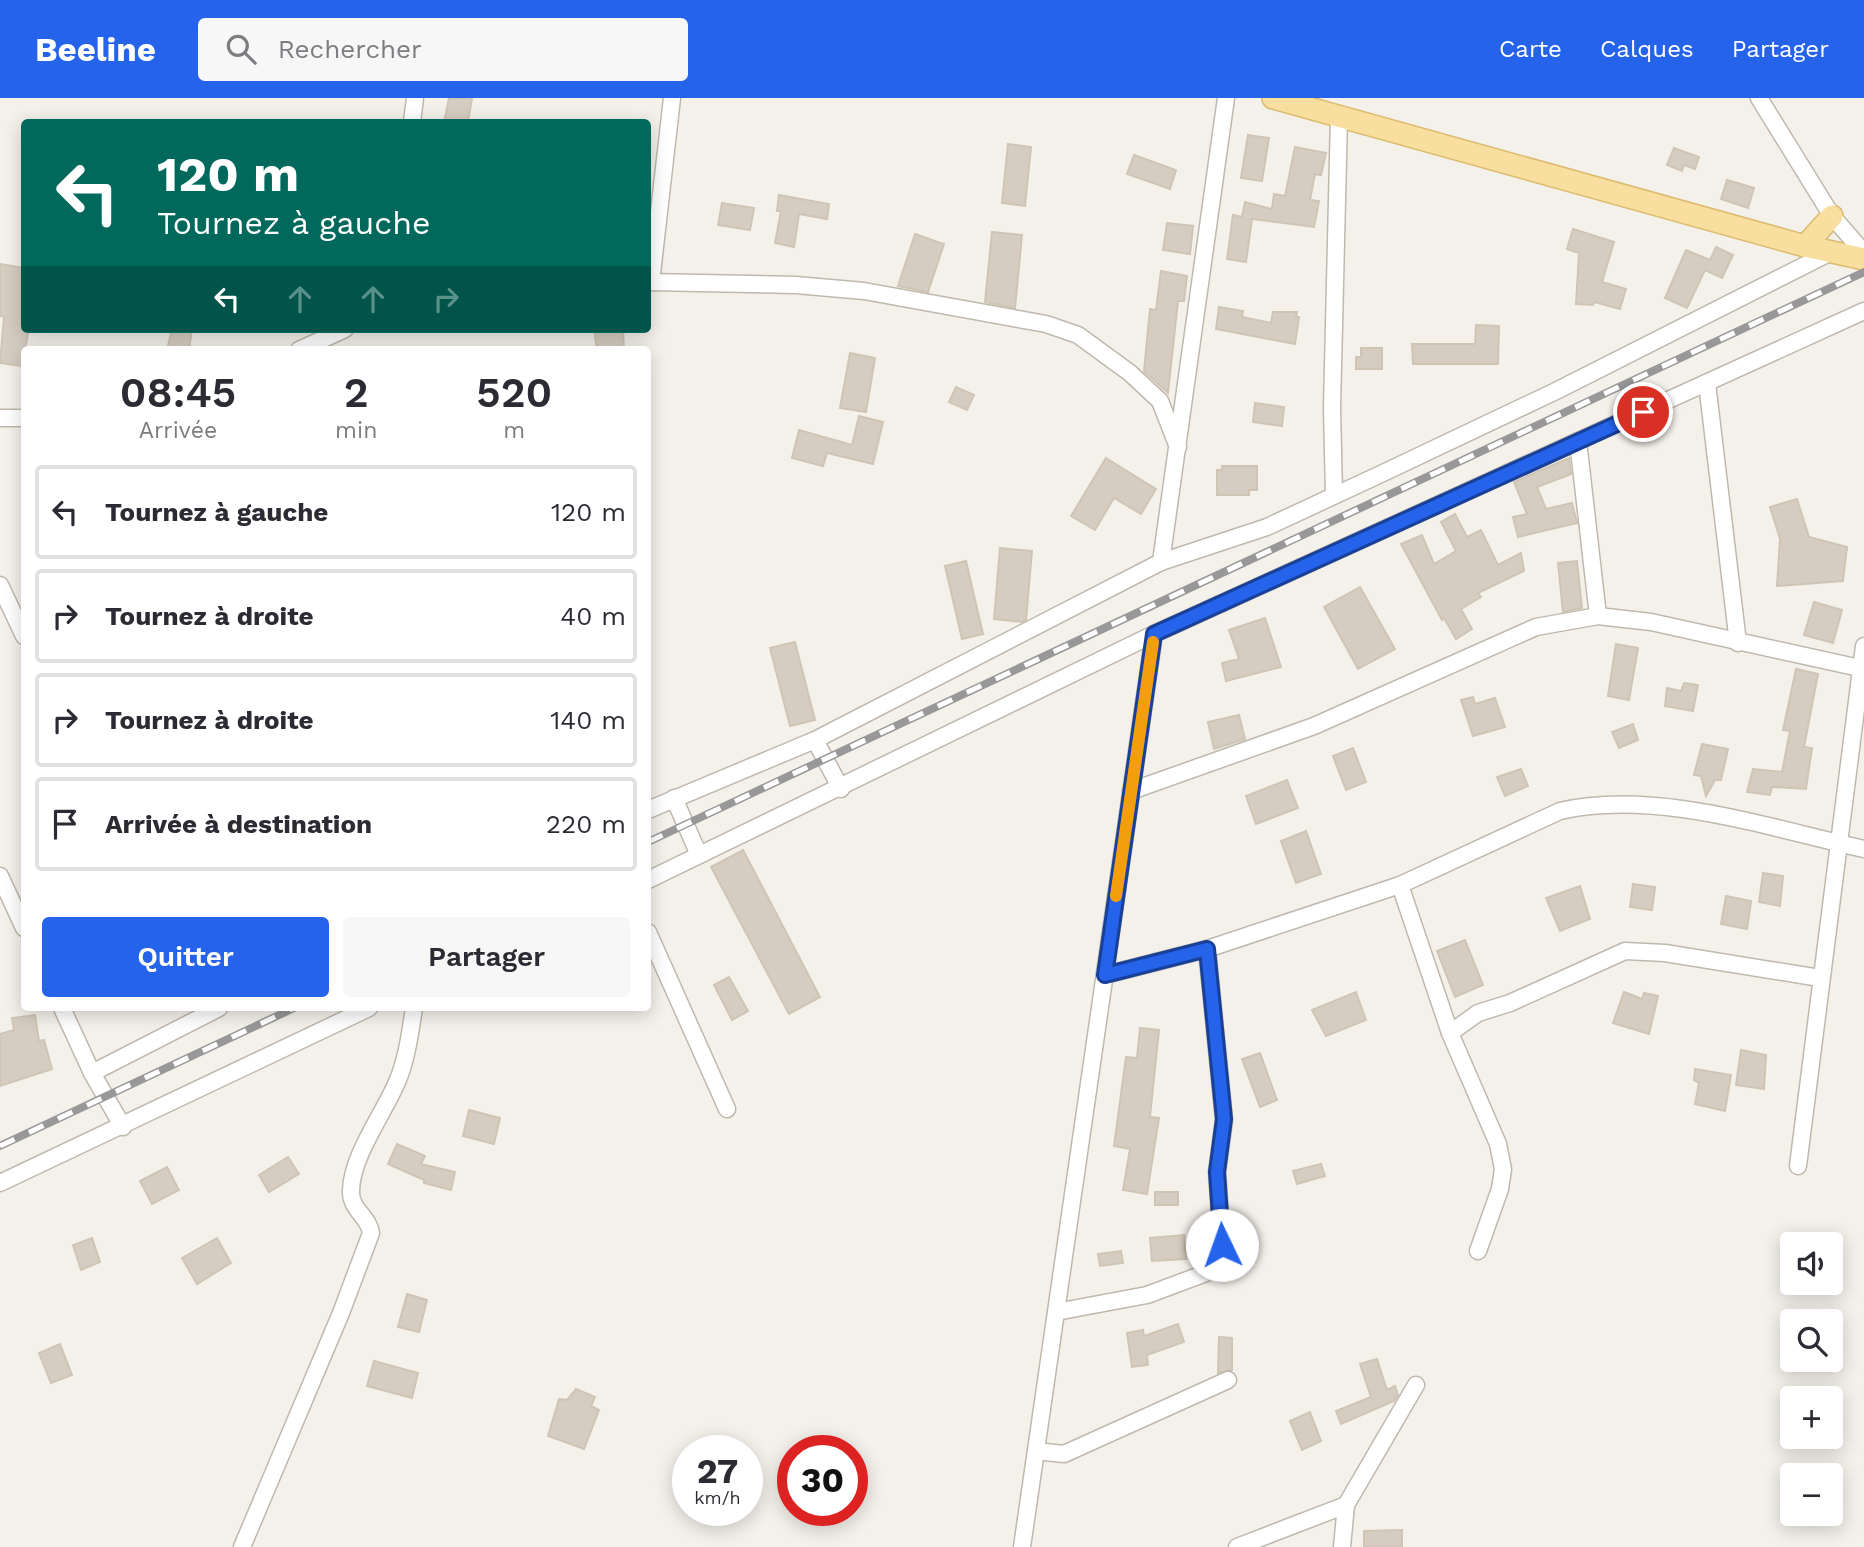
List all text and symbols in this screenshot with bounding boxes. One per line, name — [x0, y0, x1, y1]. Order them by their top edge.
search box — [198, 18, 688, 81]
text: Beeline — [35, 30, 156, 69]
icon: search — [222, 30, 260, 68]
text: Rechercher — [278, 34, 422, 64]
text: Carte — [1499, 35, 1562, 63]
text: Calques — [1600, 35, 1694, 63]
text: Partager — [1732, 35, 1829, 63]
text: 120 m — [157, 145, 299, 203]
icon: left — [42, 147, 133, 238]
text: Tournez à gauche — [157, 204, 430, 242]
icon: left — [208, 280, 246, 318]
icon: ahead — [281, 280, 319, 318]
icon: ahead — [354, 280, 392, 318]
icon: right — [427, 280, 465, 318]
text: 08:45 — [120, 368, 236, 417]
text: 2 — [344, 368, 369, 417]
text: 520 — [476, 368, 552, 417]
pin — [1613, 382, 1673, 442]
icon: arrive — [1624, 393, 1662, 431]
text: Arrivée — [139, 417, 217, 444]
text: min — [335, 417, 377, 444]
text: m — [503, 417, 525, 444]
icon: left — [46, 493, 84, 531]
text: Tournez à gauche — [105, 497, 328, 527]
text: 120 m — [551, 497, 626, 527]
icon: right — [46, 597, 84, 635]
text: Tournez à droite — [105, 601, 314, 631]
text: 40 m — [560, 601, 626, 631]
icon: right — [46, 701, 84, 739]
text: Tournez à droite — [105, 705, 314, 735]
text: 140 m — [550, 705, 626, 735]
icon: arrive — [46, 805, 84, 843]
text: Arrivée à destination — [105, 809, 372, 839]
text: 220 m — [546, 809, 626, 839]
button: Quitter — [42, 917, 329, 997]
button: Partager — [343, 917, 630, 997]
position arrow — [1185, 1208, 1259, 1282]
map controls — [1780, 1232, 1843, 1526]
button: sound — [1780, 1232, 1843, 1295]
button: search — [1780, 1309, 1843, 1372]
button: + — [1780, 1386, 1843, 1449]
speed limit sign: 30 — [777, 1435, 868, 1526]
text: 27 — [697, 1450, 738, 1492]
button: − — [1780, 1463, 1843, 1526]
text: km/h — [694, 1487, 741, 1508]

